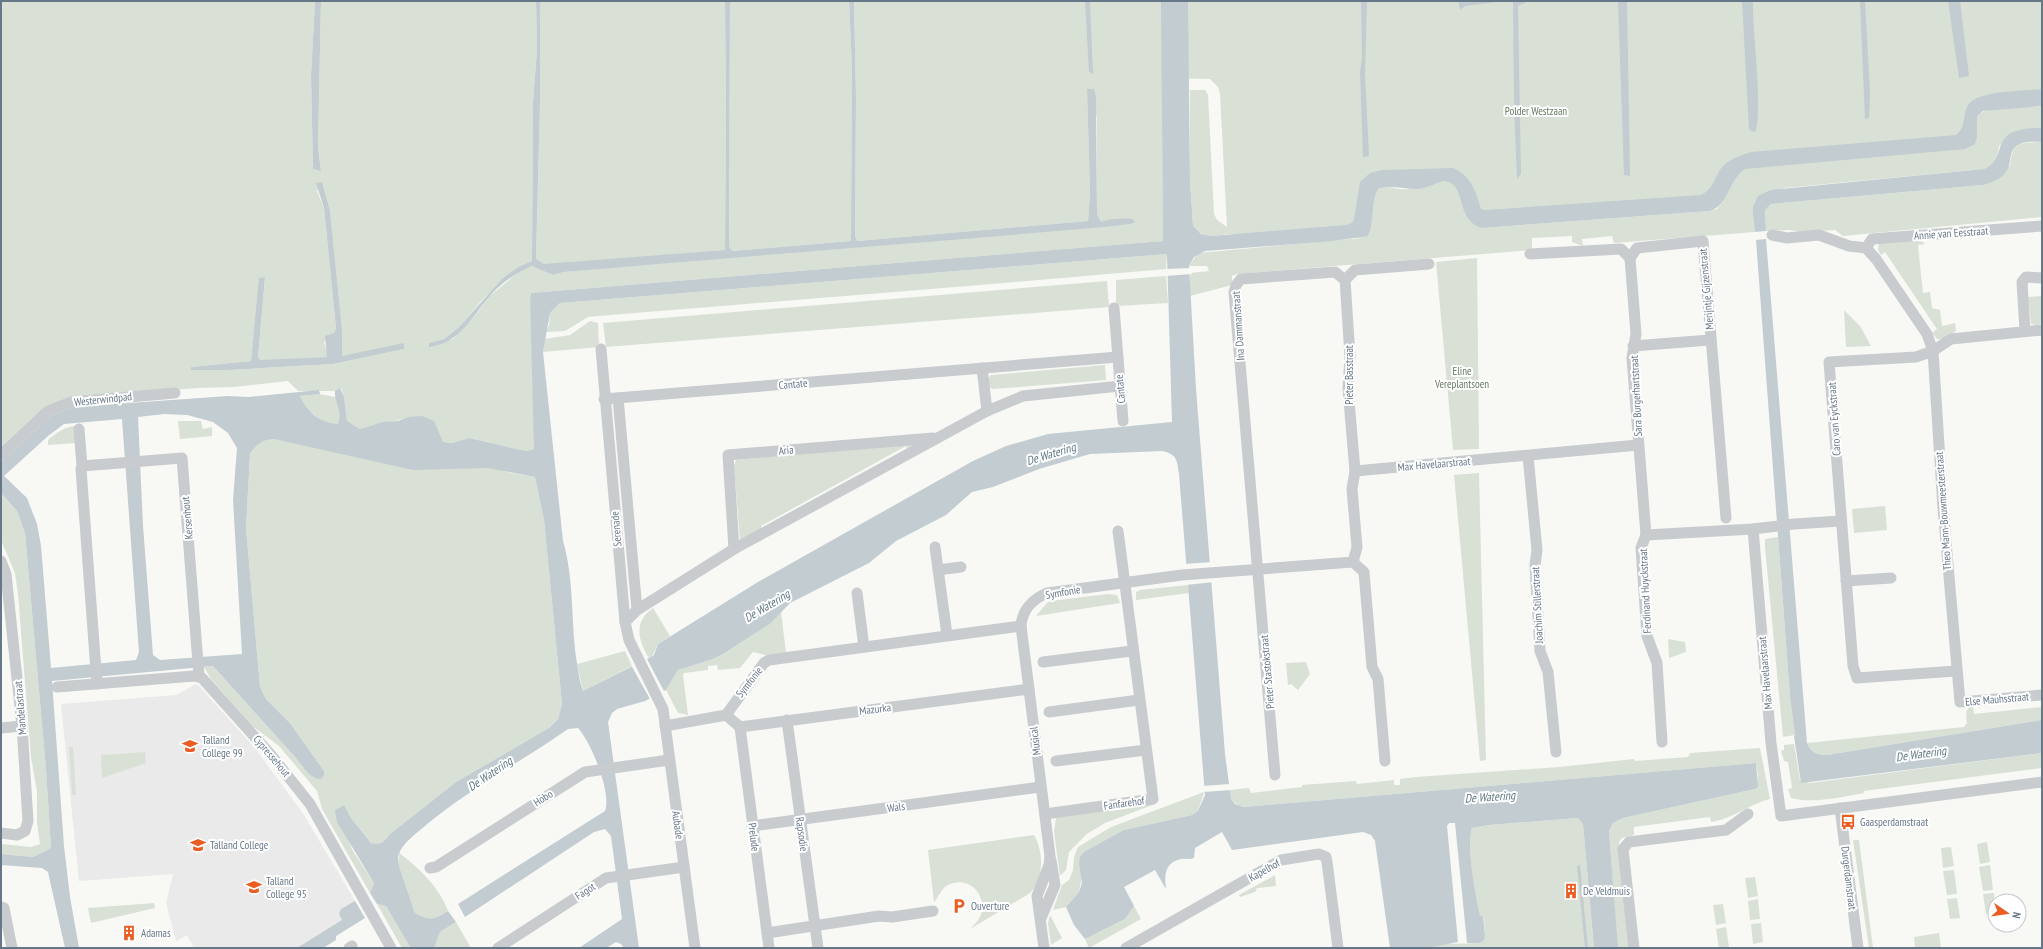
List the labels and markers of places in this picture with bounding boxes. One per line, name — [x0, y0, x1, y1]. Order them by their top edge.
place label: Talland College 99 — [202, 733, 243, 760]
school or university icon: Talland College 99 — [181, 737, 199, 755]
bus stop icon: Gaasperdamstraat — [1839, 813, 1857, 831]
place label: Gaasperdamstraat — [1860, 815, 1928, 829]
school or university icon: Talland College — [189, 836, 207, 854]
place label: Talland College — [210, 838, 269, 852]
place label: Talland College 95 — [266, 874, 307, 901]
school or university icon: Talland College 95 — [245, 878, 263, 896]
building icon: De Veldmuis — [1562, 882, 1580, 900]
place label: De Veldmuis — [1583, 884, 1630, 898]
parking icon: Ouverture — [950, 897, 968, 915]
place label: Ouverture — [971, 899, 1010, 913]
building icon: Adamas — [120, 924, 138, 942]
place label: Adamas — [141, 926, 171, 940]

